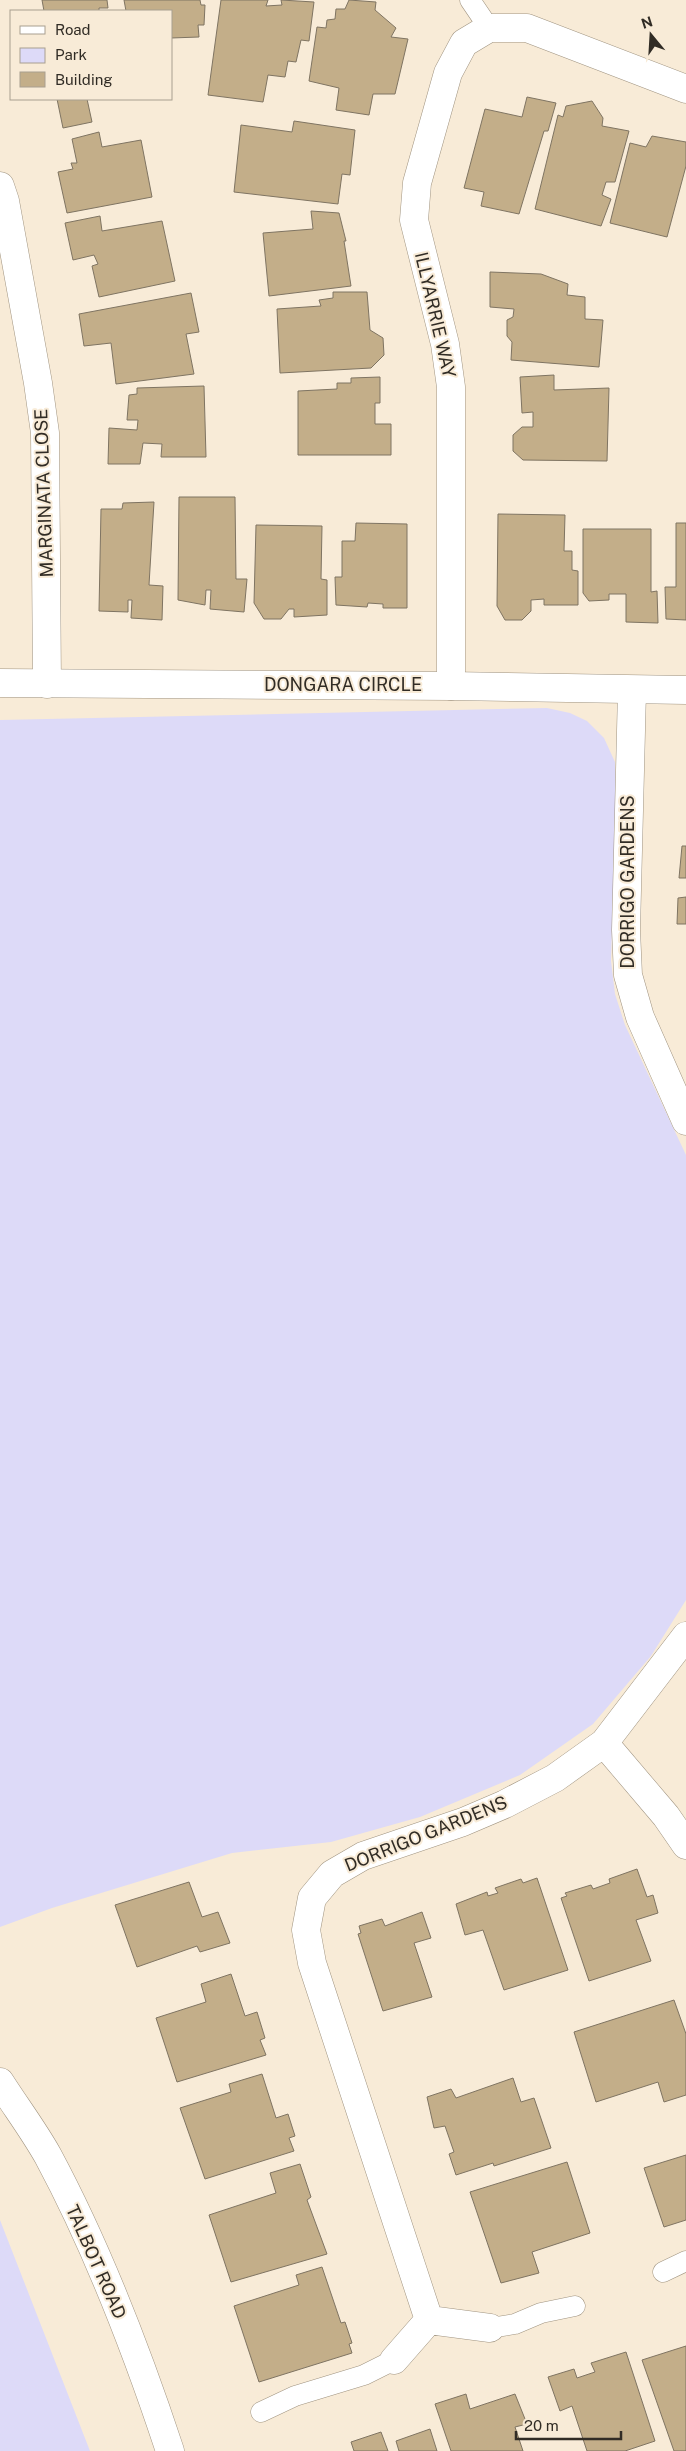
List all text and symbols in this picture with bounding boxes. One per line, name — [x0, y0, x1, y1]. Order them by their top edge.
legend — [10, 10, 172, 100]
north arrow — [626, 10, 676, 60]
text: N — [639, 13, 655, 32]
text: Road — [55, 21, 91, 38]
text: Park — [55, 46, 87, 63]
text: Building — [55, 71, 113, 88]
street label: ILLYARRIE WAY — [411, 250, 460, 380]
street label: MARGINATA CLOSE — [30, 408, 57, 578]
street label: DONGARA CIRCLE — [264, 674, 422, 695]
street label: DORRIGO GARDENS — [617, 795, 638, 969]
street label: DORRIGO GARDENS — [341, 1791, 510, 1876]
street label: TALBOT ROAD — [62, 2202, 131, 2322]
scale bar — [516, 2408, 621, 2440]
text: 20 m — [524, 2417, 559, 2434]

